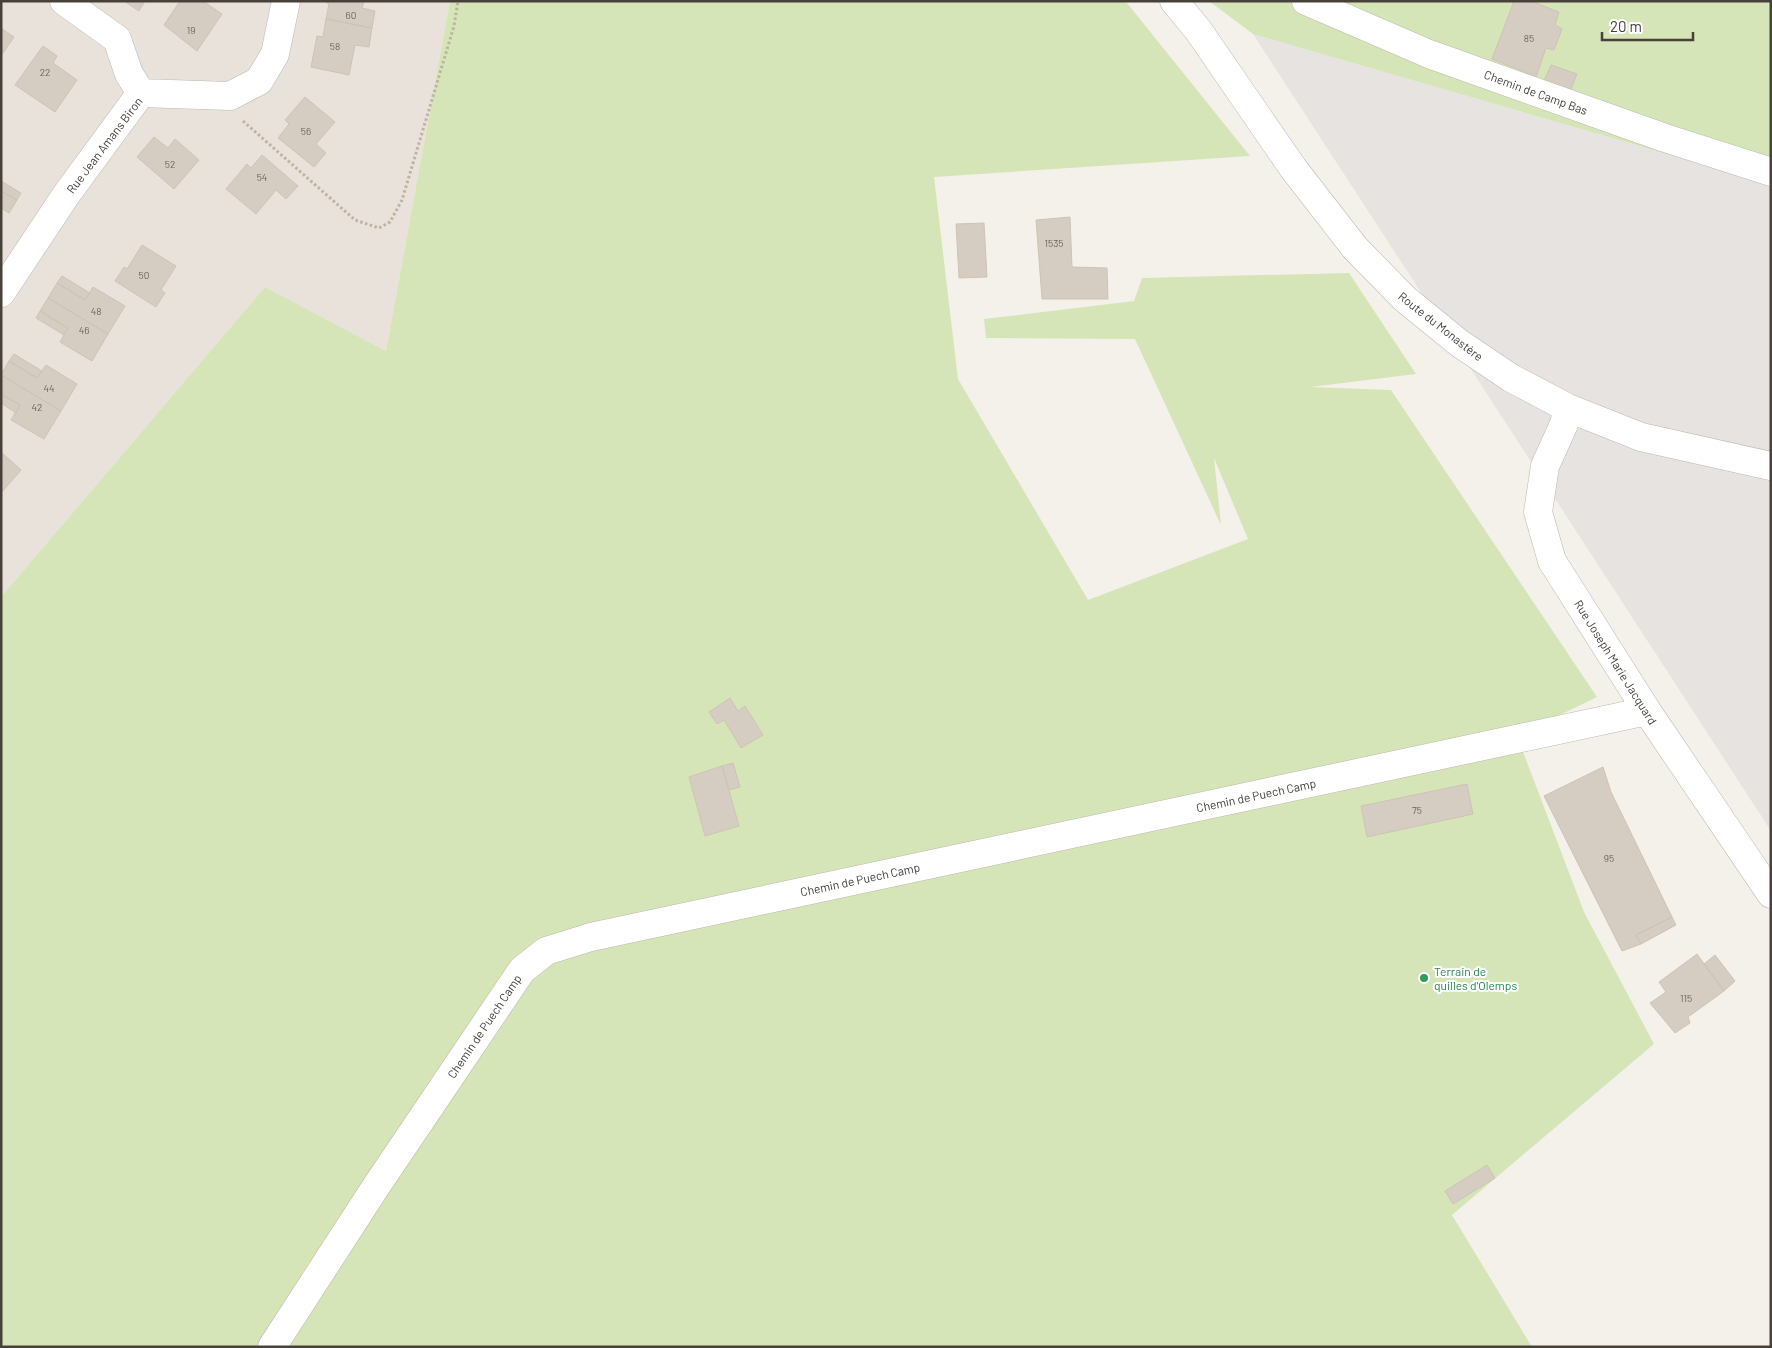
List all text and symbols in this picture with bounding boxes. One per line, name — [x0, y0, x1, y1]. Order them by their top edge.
house number: 60 — [346, 9, 356, 21]
scale bar — [1602, 10, 1693, 42]
text: 20 m — [1610, 17, 1642, 35]
house number: 19 — [187, 24, 195, 36]
house number: 85 — [1524, 32, 1534, 44]
house number: 58 — [330, 40, 340, 52]
house number: 22 — [40, 66, 50, 78]
street label: Chemin de Camp Bas — [1482, 67, 1590, 117]
street label: Rue Jean Amans Biron — [63, 94, 145, 196]
house number: 56 — [301, 125, 311, 137]
house number: 52 — [165, 158, 175, 170]
house number: 54 — [257, 171, 267, 183]
house number: 1535 — [1045, 237, 1063, 249]
house number: 50 — [139, 269, 149, 281]
street label: Route du Monastère — [1396, 289, 1486, 363]
house number: 48 — [91, 305, 101, 317]
house number: 46 — [79, 324, 89, 336]
house number: 44 — [43, 382, 55, 394]
house number: 42 — [32, 401, 42, 413]
street label: Rue Joseph Marie Jacquard — [1572, 597, 1660, 727]
street label: Chemin de Puech Camp — [1195, 775, 1317, 815]
house number: 75 — [1412, 804, 1422, 816]
house number: 95 — [1604, 852, 1614, 864]
street label: Chemin de Puech Camp — [799, 859, 921, 899]
place label: Terrain de quilles d'Olemps — [1434, 964, 1517, 992]
street label: Chemin de Puech Camp — [444, 971, 524, 1081]
marker: Terrain de quilles d'Olemps — [1418, 972, 1430, 984]
house number: 115 — [1680, 992, 1692, 1004]

